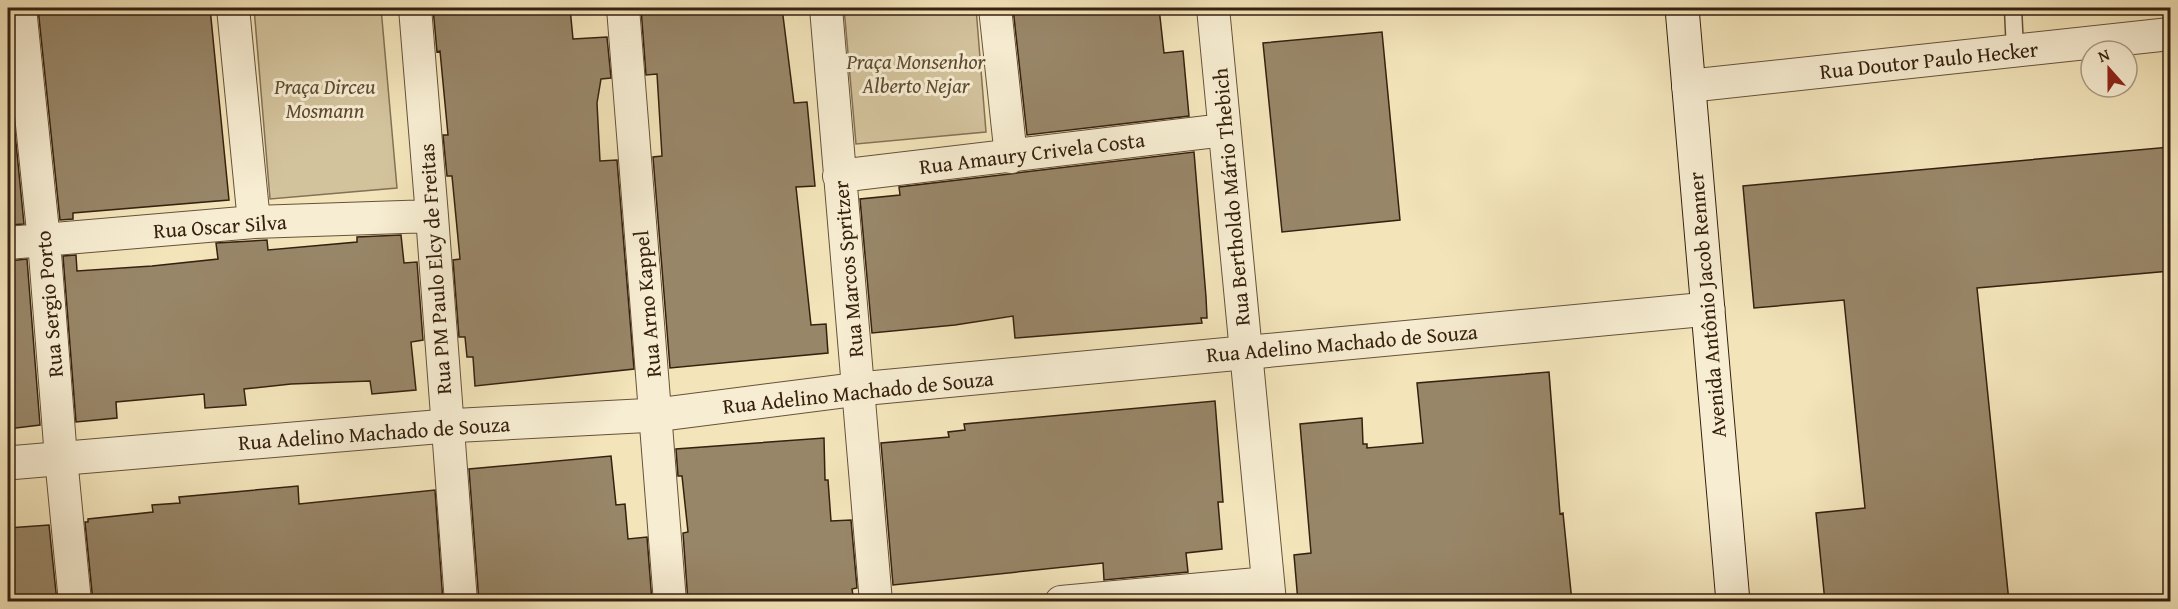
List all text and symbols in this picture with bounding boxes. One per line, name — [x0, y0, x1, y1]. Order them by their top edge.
street label: Rua Doutor Paulo Hecker — [1818, 33, 2040, 87]
north arrow — [2079, 39, 2139, 99]
text: N — [2094, 42, 2113, 68]
park label: Praça Monsenhor Alberto Nejar — [846, 46, 987, 101]
street label: Rua Bertholdo Mário Thebich — [1204, 67, 1258, 327]
park label: Praça Dirceu Mosmann — [273, 71, 376, 126]
street label: Rua Amaury Crivela Costa — [917, 124, 1147, 182]
street label: Rua PM Paulo Elcy de Freitas — [411, 142, 459, 396]
street label: Avenida Antônio Jacob Renner — [1680, 170, 1734, 439]
street label: Rua Marcos Spritzer — [825, 179, 871, 359]
street label: Rua Oscar Silva — [152, 206, 288, 246]
street label: Rua Sergio Porto — [27, 229, 71, 379]
street label: Rua Arno Kappel — [625, 229, 669, 379]
street label: Rua Adelino Machado de Souza — [1205, 316, 1479, 370]
street label: Rua Adelino Machado de Souza — [721, 362, 995, 422]
street label: Rua Adelino Machado de Souza — [237, 408, 511, 458]

